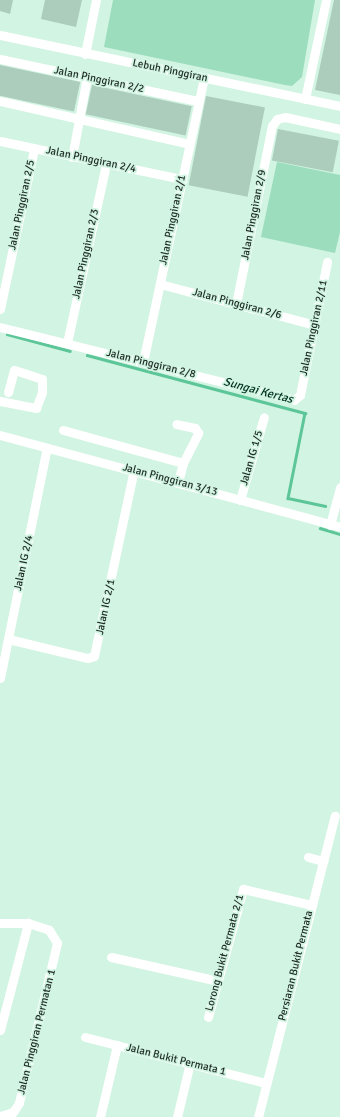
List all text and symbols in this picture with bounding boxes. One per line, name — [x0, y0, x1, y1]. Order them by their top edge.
street label: Lebuh Pinggiran — [131, 57, 209, 85]
street label: Jalan Pinggiran 2/2 — [53, 64, 145, 96]
street label: Jalan Pinggiran 2/4 — [45, 144, 137, 176]
street label: Jalan Pinggiran 2/5 — [6, 159, 38, 251]
street label: Jalan Pinggiran 2/9 — [239, 169, 269, 261]
street label: Jalan Pinggiran 2/1 — [157, 174, 189, 266]
street label: Jalan Pinggiran 2/3 — [70, 208, 102, 300]
street label: Jalan Pinggiran 2/11 — [297, 279, 331, 377]
street label: Jalan Pinggiran 2/6 — [191, 286, 283, 322]
street label: Jalan Pinggiran 2/8 — [105, 346, 197, 382]
water label: Sungai Kertas — [222, 375, 294, 407]
street label: Jalan IG 1/5 — [238, 429, 266, 487]
street label: Jalan Pinggiran 3/13 — [121, 461, 219, 499]
street label: Jalan IG 2/4 — [12, 534, 36, 592]
street label: Jalan IG 2/1 — [94, 578, 118, 636]
street label: Lorong Bukit Permata 2/1 — [203, 893, 247, 1013]
street label: Persiaran Bukit Permata — [276, 909, 316, 1023]
street label: Jalan Pinggiran Permatan 1 — [15, 968, 59, 1096]
street label: Jalan Bukit Permata 1 — [125, 1041, 227, 1079]

